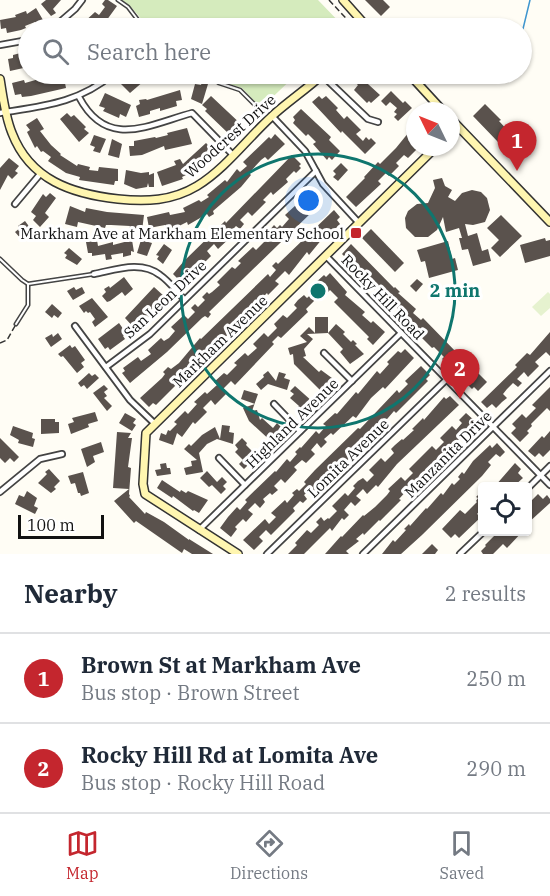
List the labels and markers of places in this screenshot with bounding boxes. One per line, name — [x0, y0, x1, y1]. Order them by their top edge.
pin: 1 — [498, 122, 536, 171]
place label: Markham Ave at Markham Elementary School — [20, 224, 344, 243]
marker: Markham Ave at Markham Elementary School — [349, 226, 363, 240]
centre of rings — [308, 281, 328, 301]
pin: 2 — [440, 350, 480, 399]

